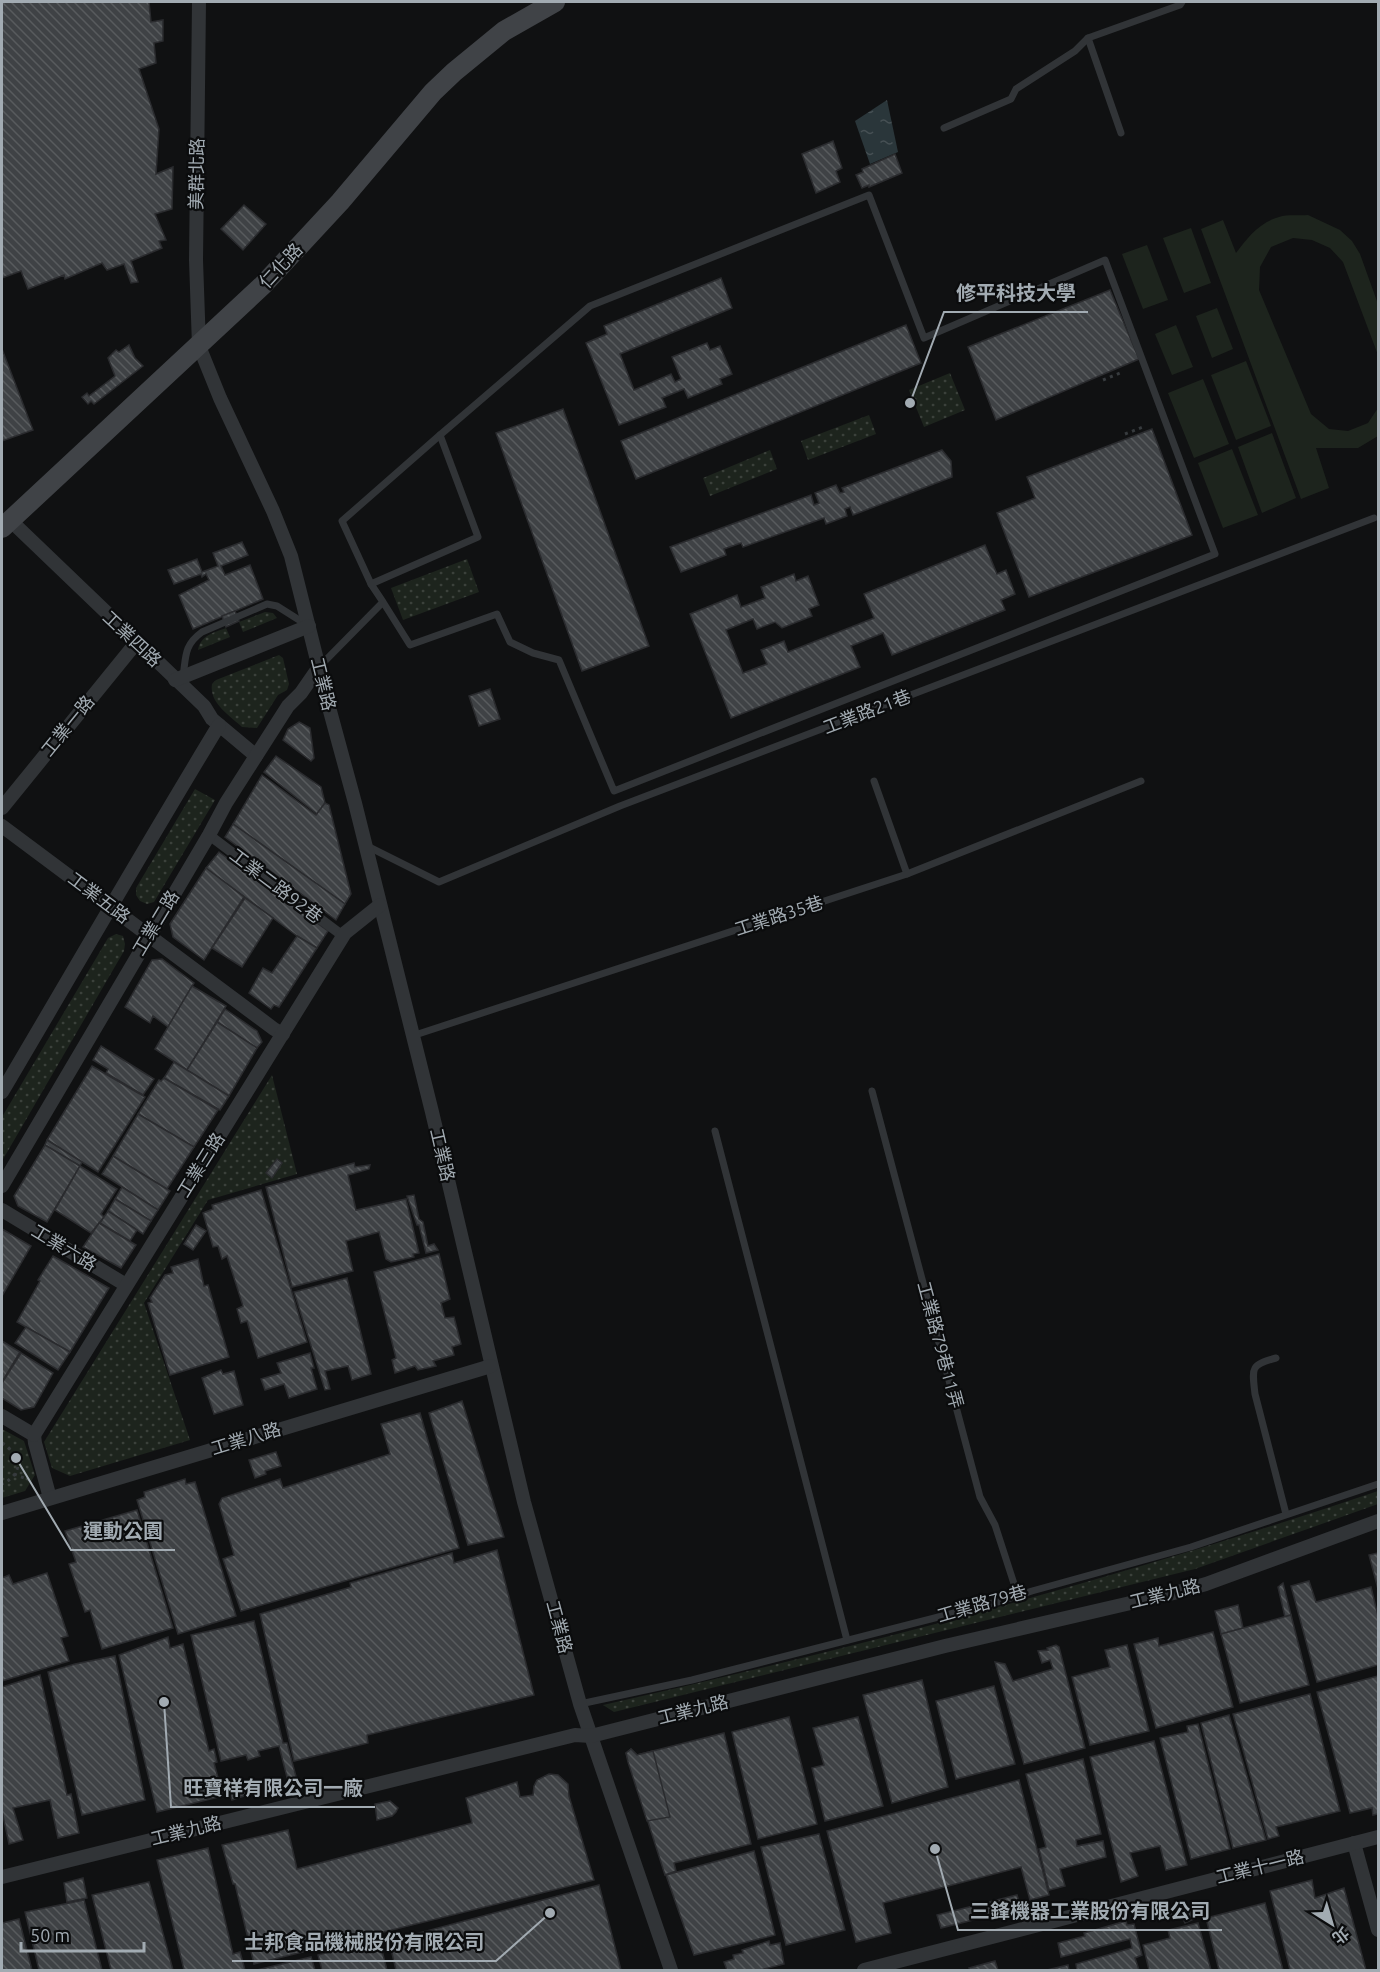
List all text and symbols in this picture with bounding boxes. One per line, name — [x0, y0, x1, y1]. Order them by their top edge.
street label: 美群北路 — [185, 138, 207, 210]
street label: 仁化路 — [255, 239, 306, 292]
callout: 修平科技大學 — [944, 274, 1088, 312]
text: 修平科技大學 — [956, 281, 1076, 304]
street label: 工業四路 — [100, 606, 166, 670]
street label: 工業路 — [308, 655, 340, 712]
street label: 工業路21巷 — [820, 685, 913, 737]
street label: 工業一路 — [37, 691, 98, 760]
street label: 工業二路92巷 — [227, 844, 327, 926]
street label: 工業五路 — [65, 868, 134, 927]
street label: 工業二路 — [128, 886, 182, 958]
street label: 工業路35巷 — [732, 891, 826, 939]
street label: 工業路 — [427, 1126, 459, 1183]
street label: 工業三路 — [173, 1129, 228, 1200]
street label: 工業六路 — [29, 1220, 101, 1274]
street label: 工業路79巷11弄 — [914, 1279, 968, 1410]
street label: 工業八路 — [208, 1418, 283, 1458]
callout: 運動公園 — [71, 1512, 175, 1550]
text: 運動公園 — [83, 1519, 163, 1542]
street label: 工業九路 — [1127, 1575, 1202, 1611]
street label: 工業路79巷 — [935, 1581, 1029, 1625]
street label: 工業路 — [543, 1598, 577, 1655]
street label: 工業九路 — [655, 1691, 730, 1727]
callout: 旺寶祥有限公司一廠 — [171, 1769, 375, 1807]
text: 旺寶祥有限公司一廠 — [183, 1776, 363, 1799]
street label: 工業九路 — [148, 1812, 223, 1848]
street label: 工業十一路 — [1214, 1845, 1306, 1887]
callout: 三鋒機器工業股份有限公司 — [958, 1892, 1222, 1930]
north arrow — [1302, 1894, 1362, 1954]
text: 三鋒機器工業股份有限公司 — [970, 1899, 1210, 1922]
scale bar — [21, 1915, 144, 1953]
callout: 士邦食品機械股份有限公司 — [232, 1923, 496, 1961]
text: 北 — [1329, 1924, 1353, 1948]
text: 50 m — [30, 1925, 70, 1945]
text: 士邦食品機械股份有限公司 — [244, 1930, 484, 1953]

